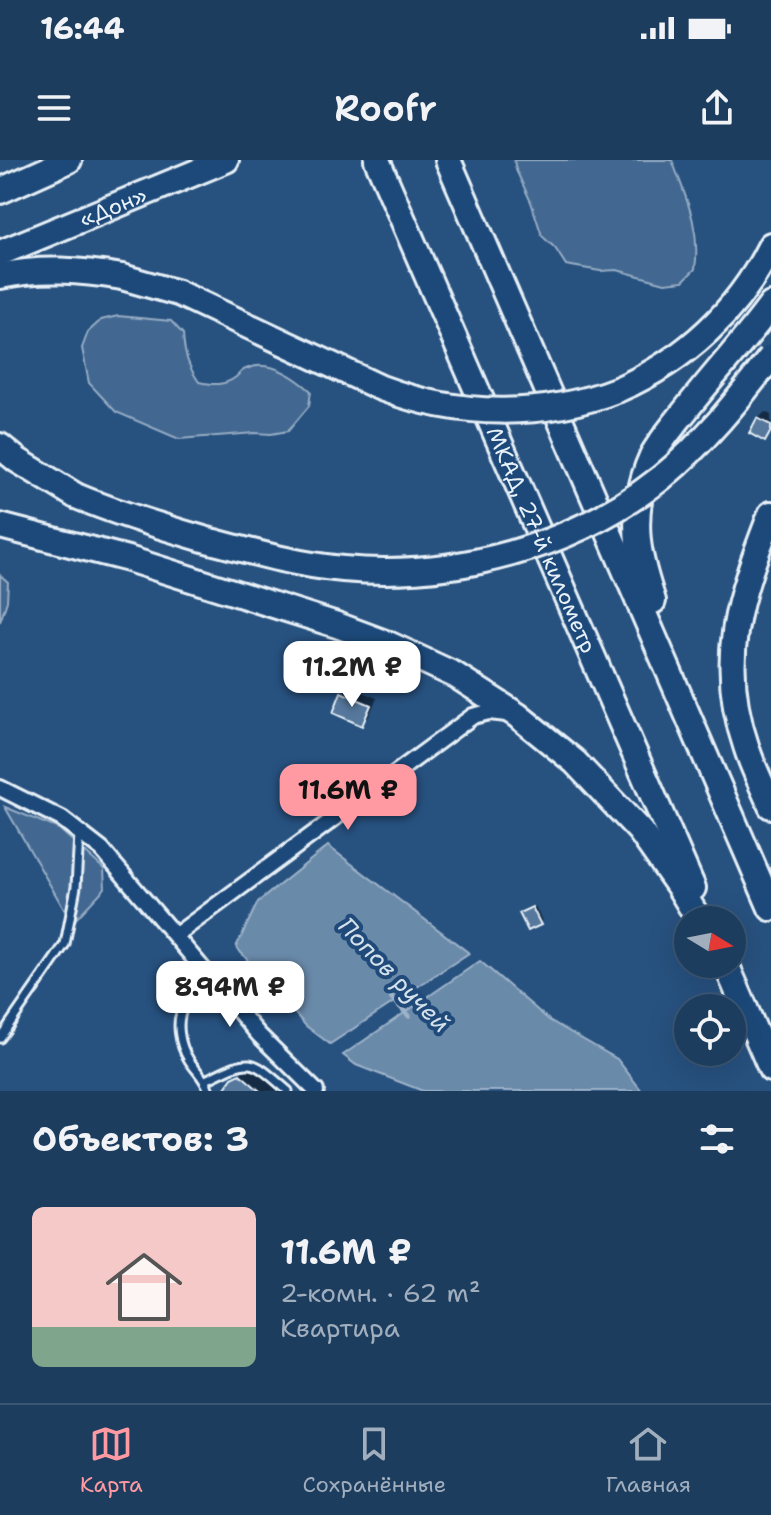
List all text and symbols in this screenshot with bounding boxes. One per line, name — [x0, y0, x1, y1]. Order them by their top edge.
text: 16:44 — [40, 8, 124, 49]
text: Roofr — [334, 84, 437, 133]
icon: menu — [32, 86, 76, 130]
icon: share — [695, 86, 739, 130]
street label: «Дон» — [75, 180, 151, 234]
street label: МКАД, 27-й километр — [479, 422, 603, 658]
pin: 11.2M ₽ — [278, 641, 426, 709]
text: 11.2M ₽ — [302, 649, 402, 684]
pin: 11.6M ₽ — [274, 764, 422, 832]
text: 11.6M ₽ — [298, 772, 398, 807]
north arrow — [674, 906, 746, 978]
map controls — [674, 906, 746, 1066]
water label: Попов ручей — [331, 911, 457, 1039]
pin: 8.94M ₽ — [156, 961, 304, 1029]
text: 8.94M ₽ — [174, 969, 286, 1004]
button: locate — [674, 994, 746, 1066]
text: Объектов: 3 — [32, 1116, 249, 1162]
icon: filters — [695, 1117, 739, 1161]
text: 11.6M ₽ — [280, 1229, 412, 1275]
icon: home — [96, 1239, 192, 1335]
text: 2-комн. · 62 m² — [280, 1275, 481, 1310]
text: Квартира — [280, 1310, 400, 1345]
tab: Карта — [80, 1422, 143, 1499]
tab: Сохранённые — [302, 1422, 446, 1499]
tab: Главная — [606, 1422, 691, 1499]

